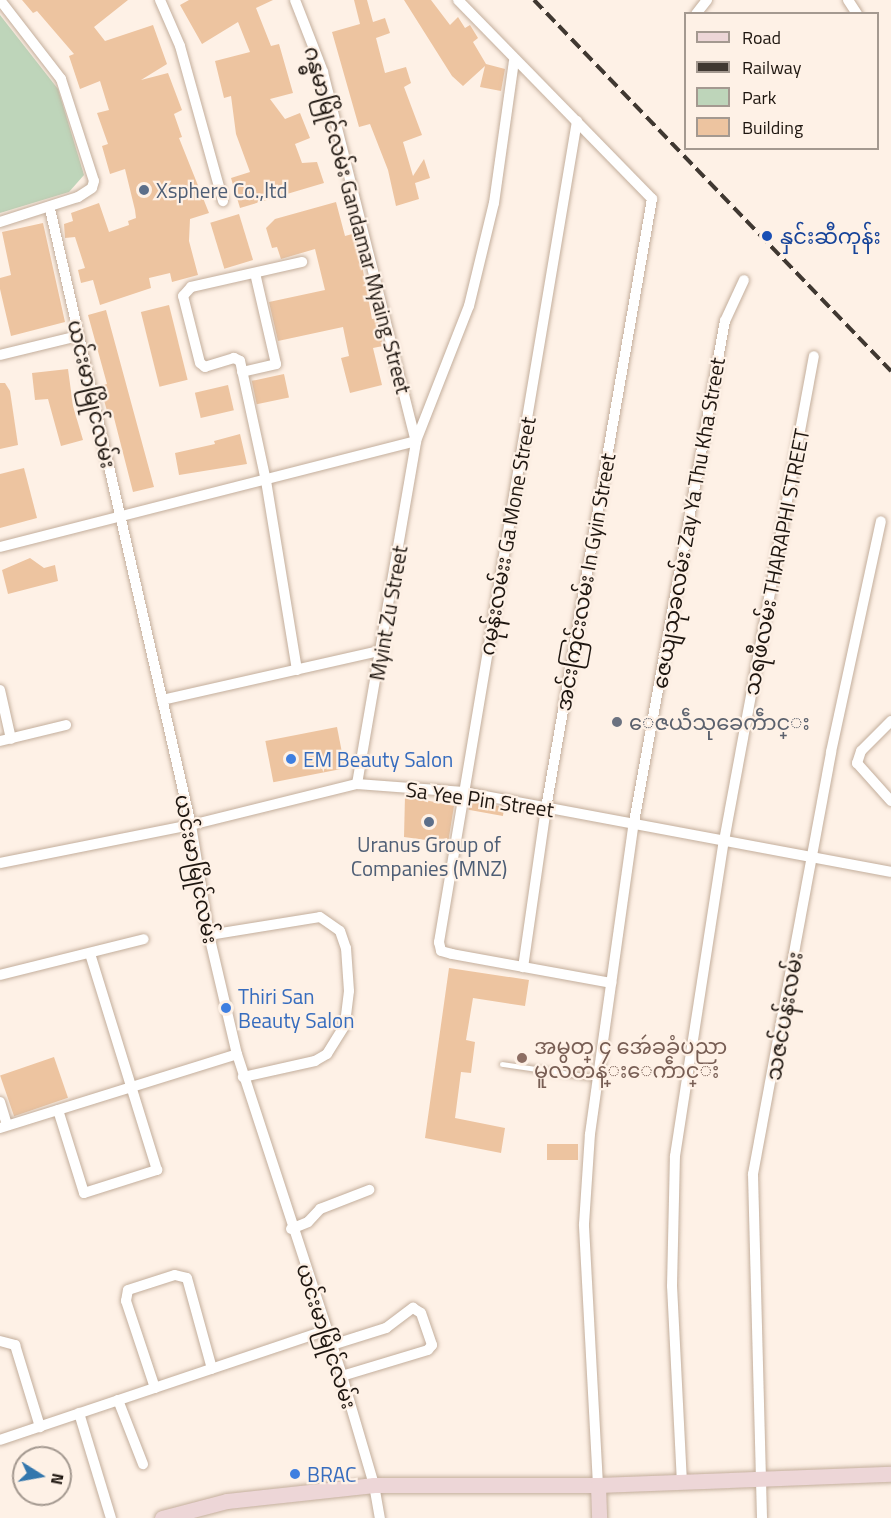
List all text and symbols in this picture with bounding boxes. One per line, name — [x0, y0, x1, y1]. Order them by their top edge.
legend — [684, 12, 879, 150]
text: Road — [742, 24, 781, 51]
street label: ဂန္ဓမာမြိုင်လမ်း Gandamar Myaing Street — [299, 43, 417, 397]
text: Railway — [742, 54, 801, 81]
text: Park — [742, 84, 776, 111]
text: Building — [742, 114, 803, 141]
place label: Xsphere Co.,ltd — [156, 177, 288, 203]
marker: Xsphere Co.,ltd — [137, 183, 151, 197]
place label: နှင်းဆီကုန်း — [780, 223, 881, 249]
marker: နှင်းဆီကုန်း — [758, 227, 776, 245]
street label: ယင်းမာမြိုင်လမ်း — [63, 317, 121, 471]
street label: ဇေယျသုခလမ်း Zay Ya Thu Kha Street — [646, 355, 730, 691]
street label: ဂမုန်းလမ်းး Ga Mone Street — [474, 415, 540, 657]
street label: သရဖီလမ်း THARAPHI STREET — [738, 427, 814, 697]
street label: အင်းကြင်းလမ်း In Gyin Street — [550, 451, 620, 713]
street label: Myint Zu Street — [364, 544, 412, 682]
place label: ေဇယဵသုခေကဵာင္း — [629, 709, 810, 735]
marker: ေဇယဵသုခေကဵာင္း — [610, 715, 624, 729]
place label: EM Beauty Salon — [303, 746, 453, 772]
marker: EM Beauty Salon — [284, 752, 298, 766]
street label: Sa Yee Pin Street — [404, 776, 556, 822]
street label: ယင်းမာမြိုင်လမ်း — [170, 792, 224, 946]
marker: Uranus Group of Companies (MNZ) — [422, 815, 436, 829]
place label: Uranus Group of Companies (MNZ) — [351, 831, 507, 881]
street label: သဇင်ပန်းလမ်း — [760, 950, 808, 1082]
place label: Thiri San Beauty Salon — [238, 983, 354, 1033]
marker: Thiri San Beauty Salon — [219, 1001, 233, 1015]
place label: အမွတ္ ၄ အေဴခခံပညာ မူလတန္းေကဵာင္း — [534, 1033, 727, 1083]
marker: အမွတ္ ၄ အေဴခခံပညာ မူလတန္းေကဵာင္း — [515, 1051, 529, 1065]
street label: ယင်းမာမြိုင်လမ်း — [292, 1260, 362, 1412]
north arrow — [12, 1446, 72, 1506]
place label: BRAC — [307, 1461, 356, 1487]
marker: BRAC — [288, 1467, 302, 1481]
text: N — [45, 1471, 71, 1487]

